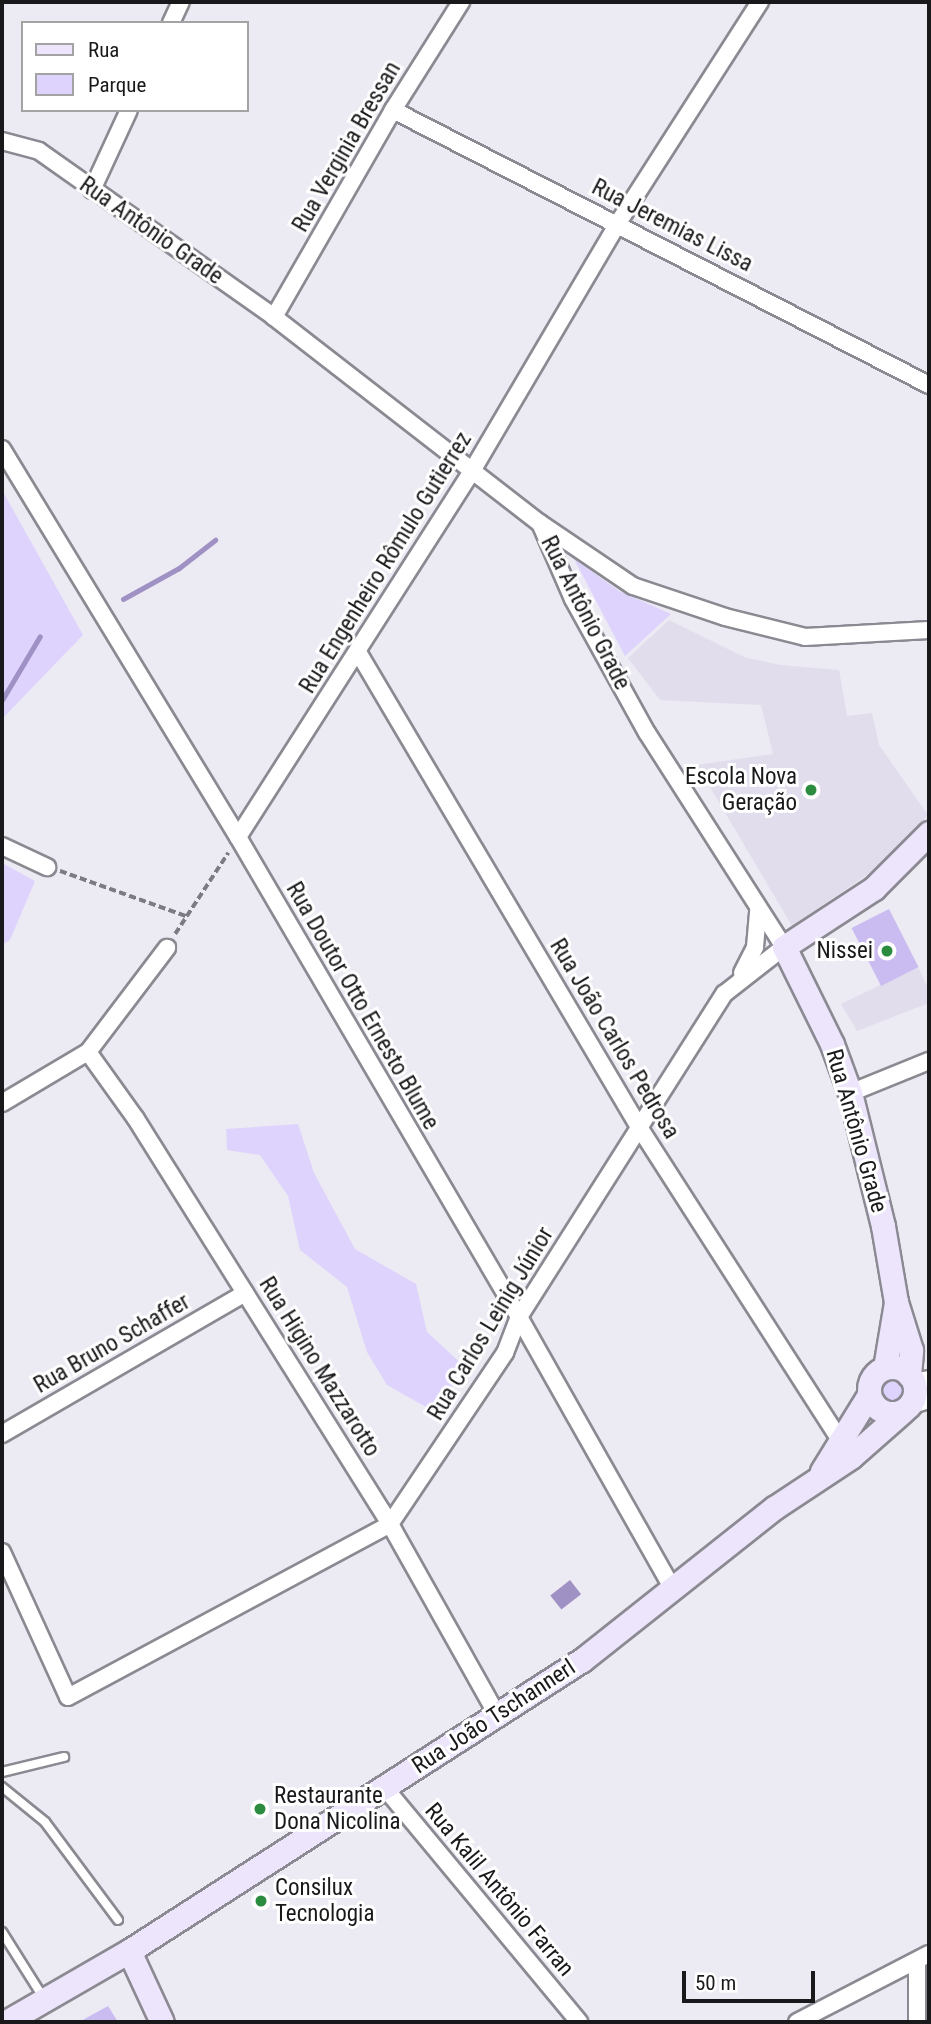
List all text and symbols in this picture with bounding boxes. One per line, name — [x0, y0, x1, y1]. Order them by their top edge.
legend — [21, 21, 248, 112]
text: Rua — [88, 38, 119, 62]
street label: Rua Verginia Bressan — [287, 57, 407, 237]
text: Parque — [88, 73, 146, 97]
street label: Rua Antônio Grade — [74, 171, 228, 291]
street label: Rua Jeremias Lissa — [587, 174, 757, 278]
street label: Rua Engenheiro Rômulo Gutierrez — [294, 427, 478, 699]
street label: Rua Antônio Grade — [534, 532, 636, 694]
place label: Escola Nova Geração — [685, 763, 797, 817]
marker: Escola Nova Geração — [803, 782, 819, 798]
street label: Rua Doutor Otto Ernesto Blume — [280, 877, 444, 1135]
street label: Rua João Carlos Pedrosa — [543, 934, 685, 1144]
place label: Nissei — [816, 937, 873, 965]
marker: Nissei — [879, 943, 895, 959]
street label: Rua Antônio Grade — [819, 1046, 893, 1216]
street label: Rua Carlos Leinig Júnior — [422, 1222, 560, 1426]
street label: Rua Higino Mazzarotto — [253, 1272, 385, 1462]
street label: Rua Bruno Schaffer — [29, 1288, 195, 1400]
street label: Rua João Tschannerl — [407, 1654, 581, 1780]
place label: Restaurante Dona Nicolina — [274, 1782, 401, 1836]
street label: Rua Kalil Antônio Farran — [419, 1798, 579, 1982]
marker: Restaurante Dona Nicolina — [252, 1801, 268, 1817]
place label: Consilux Tecnologia — [275, 1874, 374, 1928]
marker: Consilux Tecnologia — [253, 1893, 269, 1909]
scale bar — [686, 1958, 819, 2002]
text: 50 m — [695, 1971, 736, 1995]

